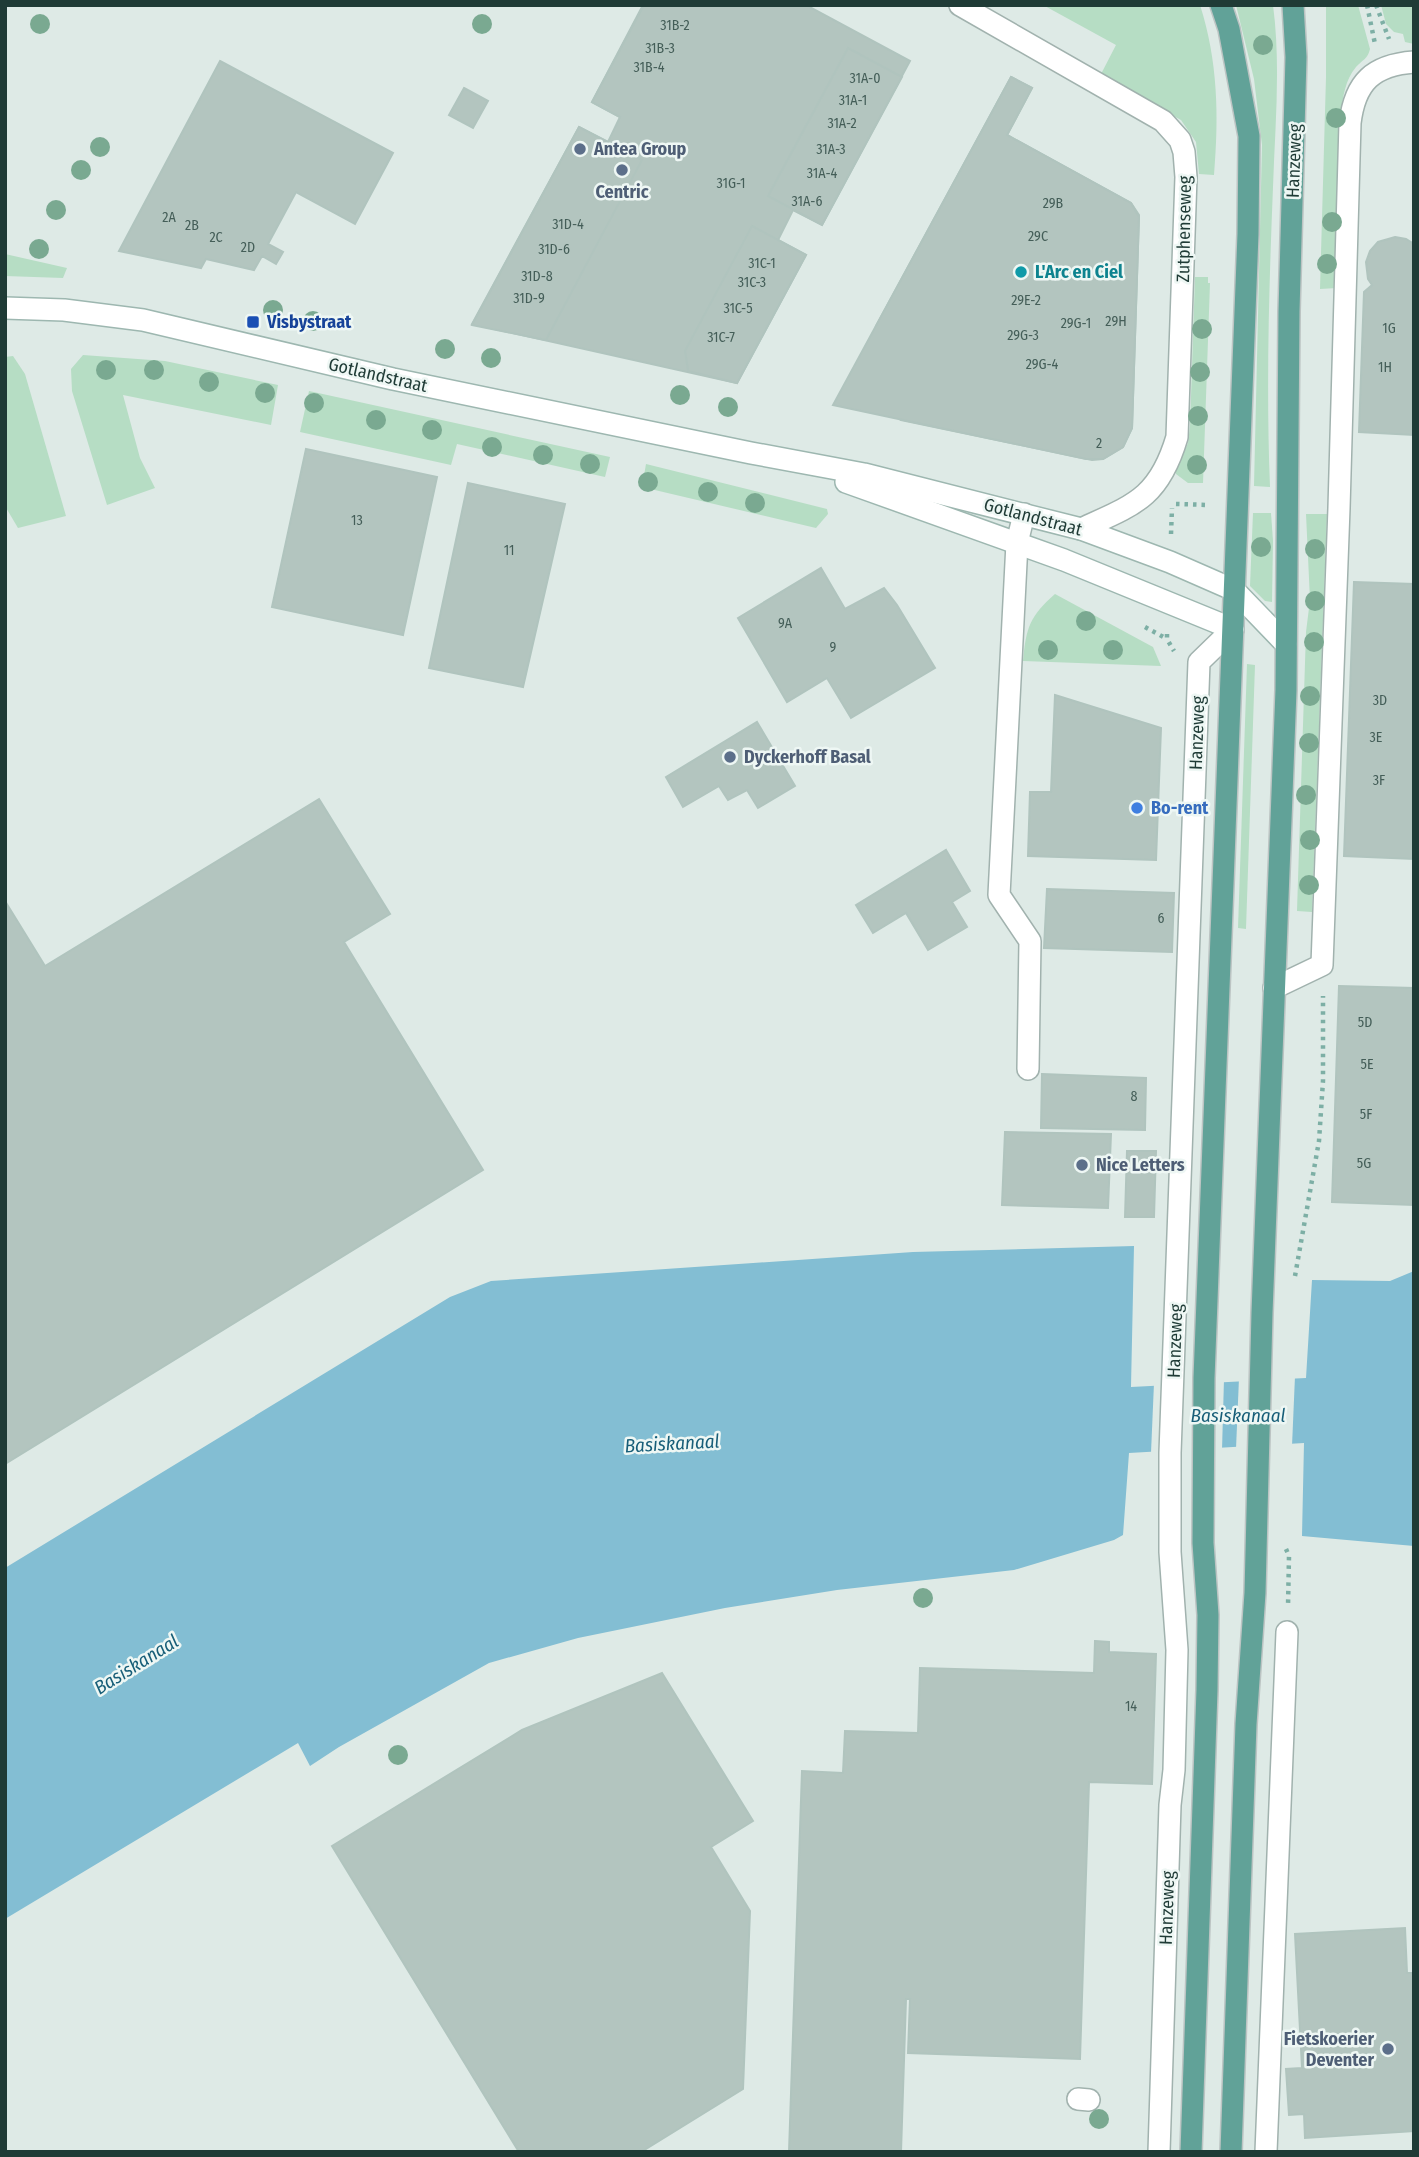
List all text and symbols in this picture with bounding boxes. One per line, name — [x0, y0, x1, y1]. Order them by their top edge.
house number: 31B-2 — [660, 17, 690, 34]
house number: 31B-3 — [645, 40, 675, 57]
house number: 31B-4 — [634, 59, 665, 76]
house number: 31A-0 — [849, 70, 881, 87]
house number: 31A-1 — [839, 92, 867, 109]
house number: 31A-2 — [827, 115, 857, 132]
street label: Hanzeweg — [1282, 123, 1306, 198]
place label: Antea Group — [593, 138, 687, 160]
marker: Antea Group — [572, 141, 588, 157]
house number: 31A-3 — [816, 141, 846, 158]
marker: Centric — [614, 162, 630, 178]
house number: 31A-4 — [807, 165, 837, 182]
house number: 31G-1 — [716, 175, 746, 192]
street label: Zutphenseweg — [1172, 175, 1196, 282]
place label: Centric — [595, 181, 649, 203]
house number: 31A-6 — [792, 193, 822, 210]
house number: 29B — [1043, 195, 1064, 212]
house number: 2A — [162, 209, 176, 226]
house number: 31D-4 — [552, 216, 584, 233]
house number: 2B — [185, 217, 199, 234]
house number: 29C — [1028, 228, 1048, 245]
house number: 2C — [209, 229, 223, 246]
house number: 2D — [241, 239, 255, 256]
house number: 31D-6 — [538, 241, 570, 258]
house number: 31C-1 — [748, 255, 776, 272]
place label: L'Arc en Ciel — [1035, 261, 1123, 283]
marker: L'Arc en Ciel — [1013, 264, 1029, 280]
house number: 31D-8 — [521, 268, 553, 285]
house number: 31C-3 — [738, 274, 766, 291]
house number: 31D-9 — [513, 290, 545, 307]
house number: 29E-2 — [1011, 292, 1041, 309]
house number: 31C-5 — [723, 300, 753, 317]
place label: Visbystraat — [266, 311, 352, 333]
house number: 29H — [1105, 313, 1127, 330]
marker: Visbystraat — [245, 314, 261, 330]
house number: 29G-1 — [1061, 315, 1091, 332]
house number: 1G — [1382, 320, 1396, 337]
house number: 29G-3 — [1007, 327, 1039, 344]
house number: 31C-7 — [707, 329, 735, 346]
street label: Gotlandstraat — [326, 353, 430, 397]
house number: 29G-4 — [1026, 356, 1059, 373]
house number: 1H — [1378, 359, 1392, 376]
house number: 2 — [1096, 435, 1102, 452]
street label: Gotlandstraat — [981, 493, 1085, 541]
house number: 13 — [351, 512, 363, 529]
house number: 11 — [504, 542, 514, 559]
house number: 9A — [778, 615, 793, 632]
house number: 9 — [830, 639, 837, 656]
house number: 3D — [1373, 692, 1387, 709]
street label: Hanzeweg — [1185, 695, 1209, 770]
house number: 3E — [1370, 729, 1383, 746]
place label: Dyckerhoff Basal — [744, 746, 871, 768]
marker: Dyckerhoff Basal — [722, 749, 738, 765]
house number: 3F — [1373, 772, 1385, 789]
place label: Bo-rent — [1151, 797, 1209, 819]
marker: Bo-rent — [1129, 800, 1145, 816]
house number: 6 — [1158, 910, 1165, 927]
house number: 5D — [1358, 1014, 1372, 1031]
house number: 5E — [1361, 1056, 1374, 1073]
house number: 8 — [1131, 1088, 1138, 1105]
house number: 5F — [1360, 1106, 1372, 1123]
place label: Nice Letters — [1096, 1154, 1185, 1176]
house number: 5G — [1357, 1155, 1371, 1172]
marker: Nice Letters — [1074, 1157, 1090, 1173]
street label: Hanzeweg — [1163, 1303, 1187, 1378]
water label: Basiskanaal — [1190, 1404, 1286, 1427]
water label: Basiskanaal — [624, 1430, 720, 1457]
water label: Basiskanaal — [90, 1629, 183, 1699]
house number: 14 — [1125, 1698, 1137, 1715]
street label: Hanzeweg — [1155, 1870, 1179, 1945]
place label: Fietskoerier Deventer — [1284, 2028, 1374, 2071]
marker: Fietskoerier Deventer — [1380, 2041, 1396, 2057]

